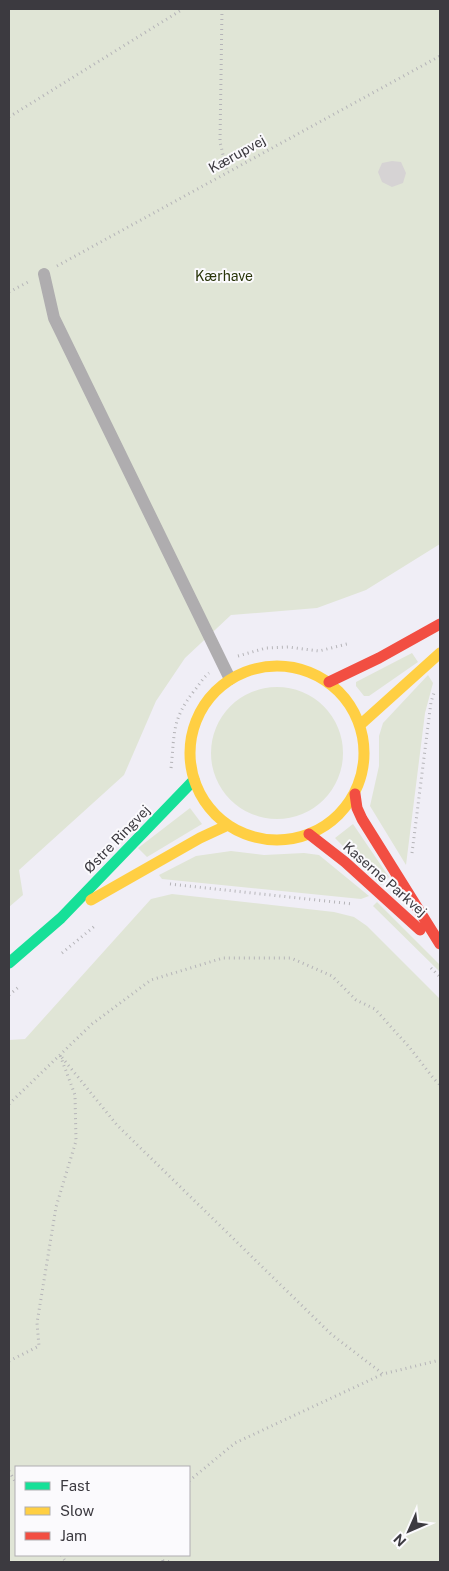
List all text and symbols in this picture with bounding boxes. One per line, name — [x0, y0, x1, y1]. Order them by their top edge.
street label: Kærupvej — [206, 132, 268, 176]
park label: Kærhave — [195, 268, 253, 284]
street label: Østre Ringvej — [81, 802, 153, 876]
street label: Kaserne Parkvej — [340, 838, 430, 920]
legend — [15, 1466, 190, 1556]
text: Fast — [60, 1477, 90, 1494]
text: Slow — [60, 1502, 95, 1519]
north arrow — [384, 1506, 434, 1556]
text: Jam — [60, 1527, 87, 1544]
text: N — [390, 1531, 409, 1550]

